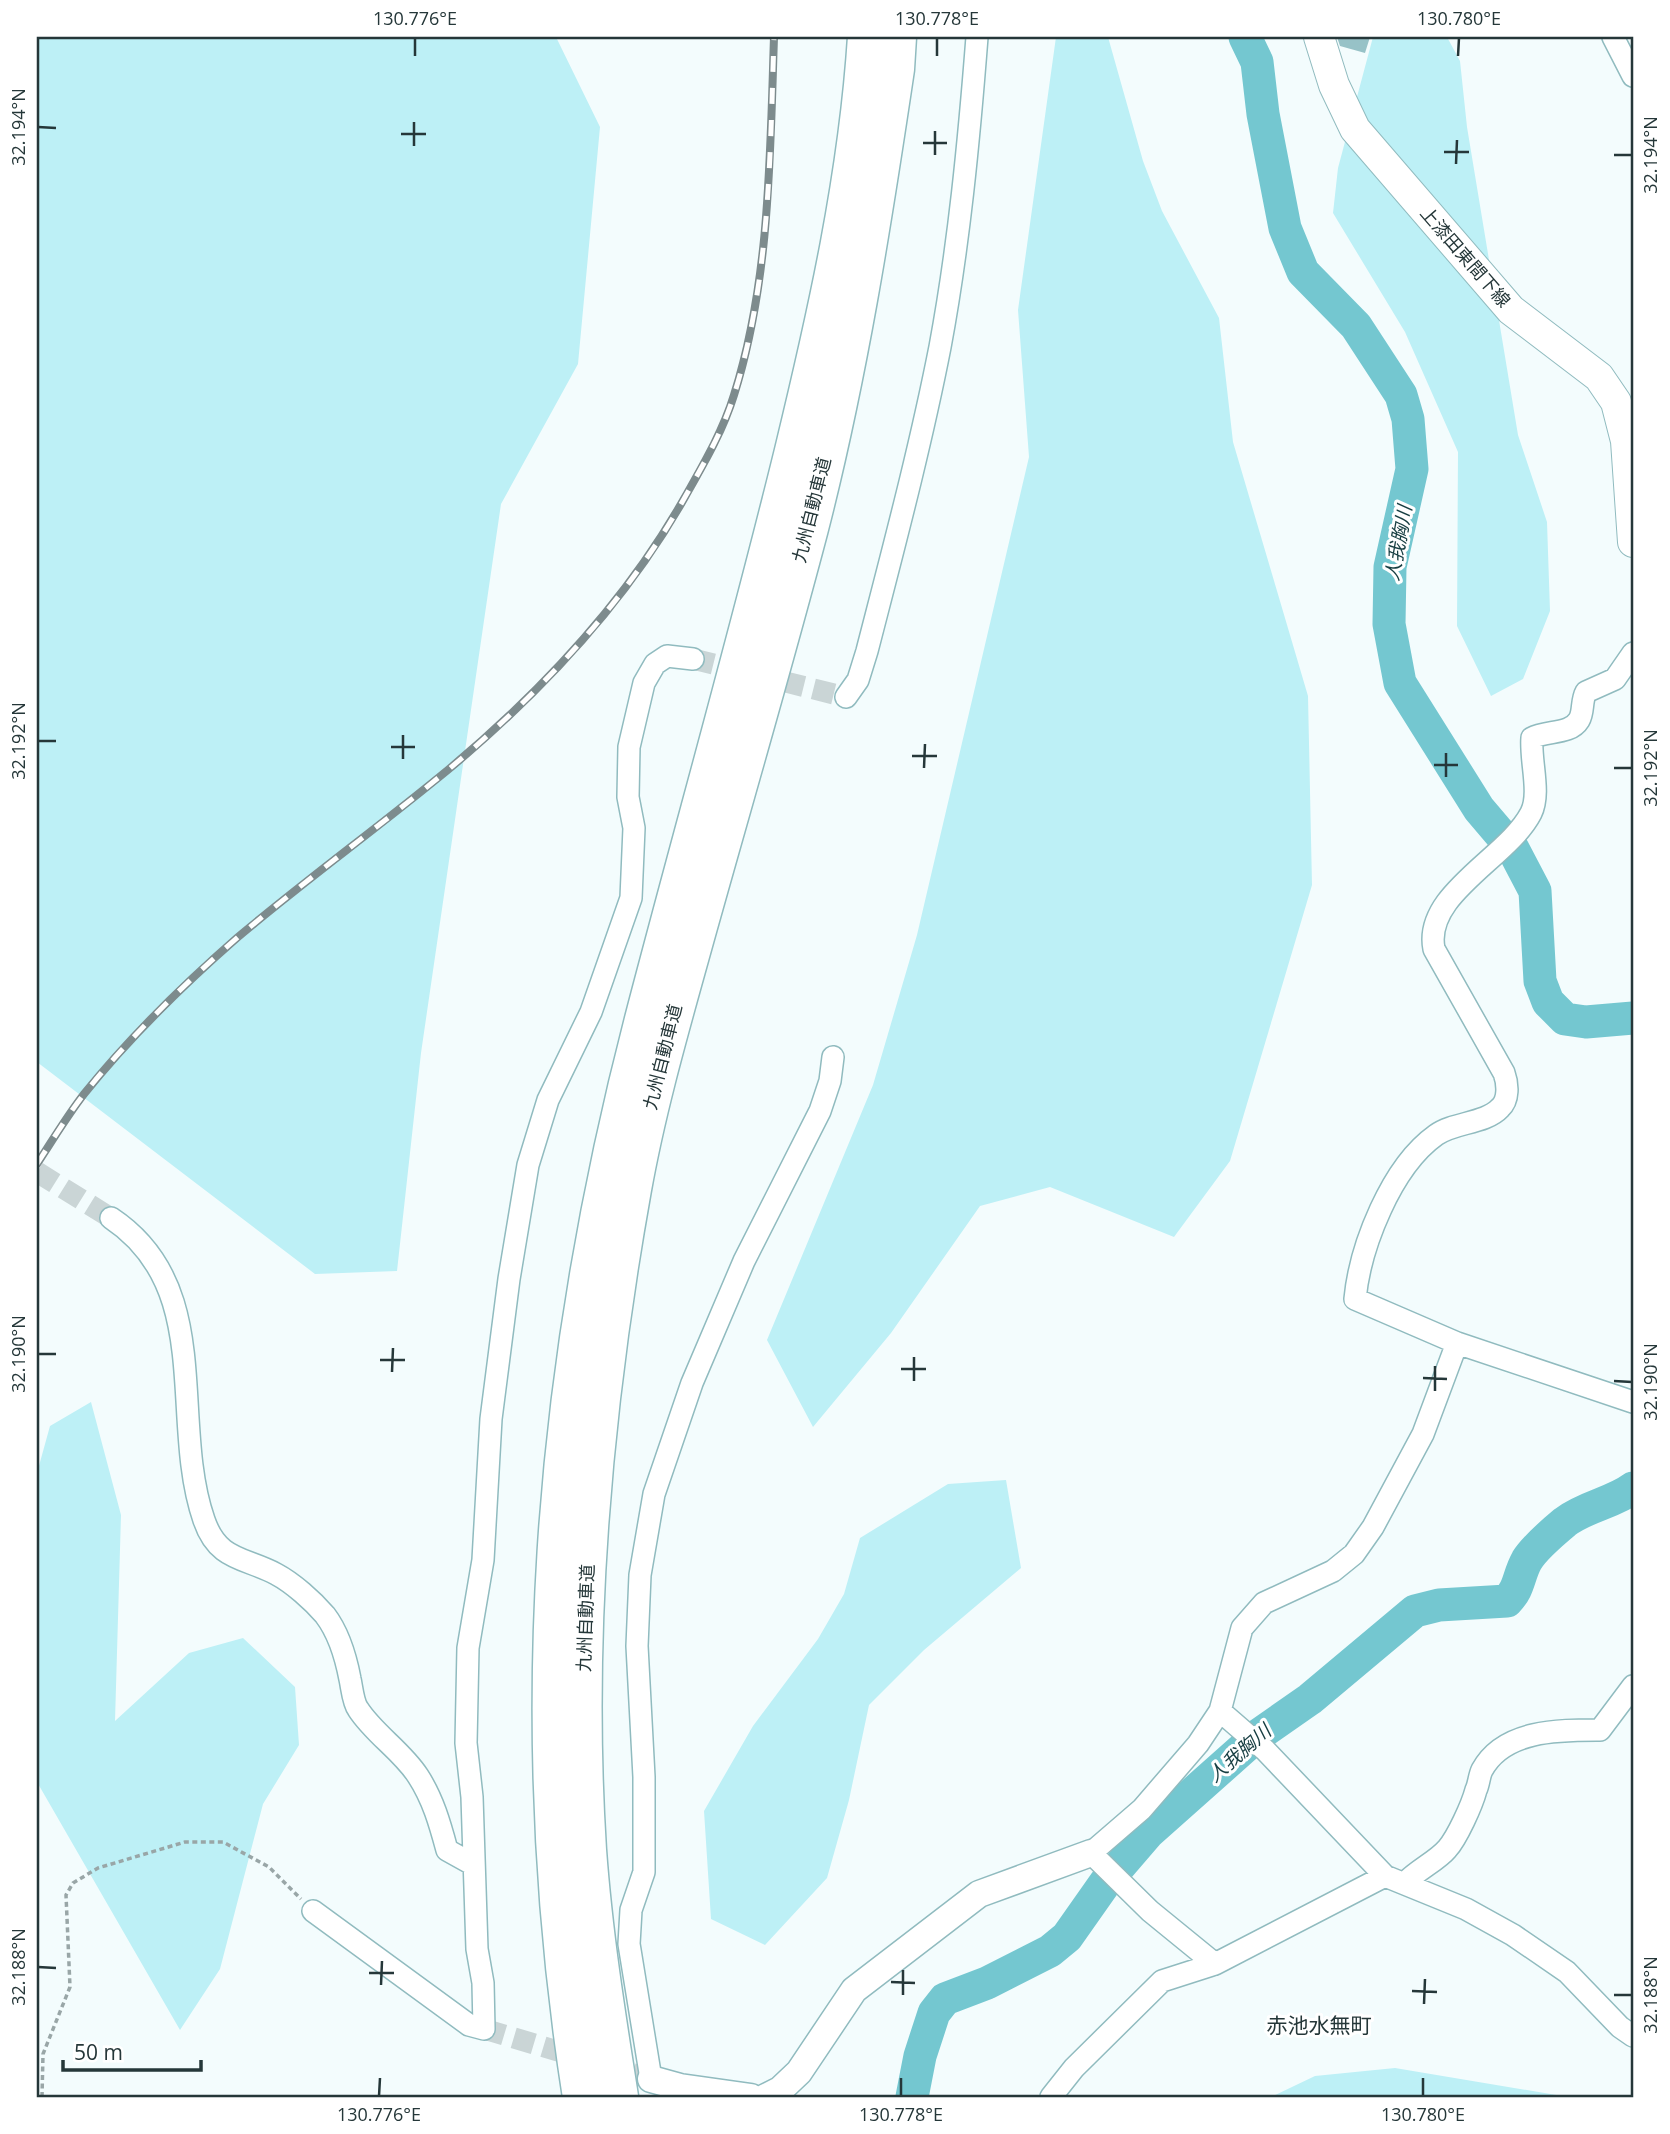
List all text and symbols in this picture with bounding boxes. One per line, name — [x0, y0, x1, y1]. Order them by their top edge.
text: 130.776°E — [373, 6, 457, 30]
text: 130.778°E — [895, 6, 979, 30]
text: 130.780°E — [1417, 6, 1501, 30]
text: 32.194°N — [6, 88, 30, 166]
text: 32.194°N — [1638, 116, 1662, 194]
street label: 上漆田東間下線 — [1415, 201, 1516, 312]
street label: 九州自動車道 — [786, 454, 836, 565]
water label: 人我胸川 — [1379, 501, 1418, 583]
text: 32.192°N — [6, 702, 30, 780]
text: 32.192°N — [1638, 729, 1662, 807]
street label: 九州自動車道 — [637, 1001, 687, 1112]
text: 32.190°N — [6, 1315, 30, 1393]
text: 32.190°N — [1638, 1343, 1662, 1421]
street label: 九州自動車道 — [571, 1564, 599, 1672]
water label: 人我胸川 — [1202, 1717, 1278, 1788]
text: 32.188°N — [6, 1928, 30, 2006]
text: 32.188°N — [1638, 1956, 1662, 2034]
district label: 赤池水無町 — [1267, 2011, 1372, 2039]
scale bar — [63, 2029, 201, 2073]
text: 50 m — [74, 2038, 123, 2066]
text: 130.776°E — [337, 2102, 421, 2126]
text: 130.778°E — [859, 2102, 943, 2126]
text: 130.780°E — [1381, 2102, 1465, 2126]

